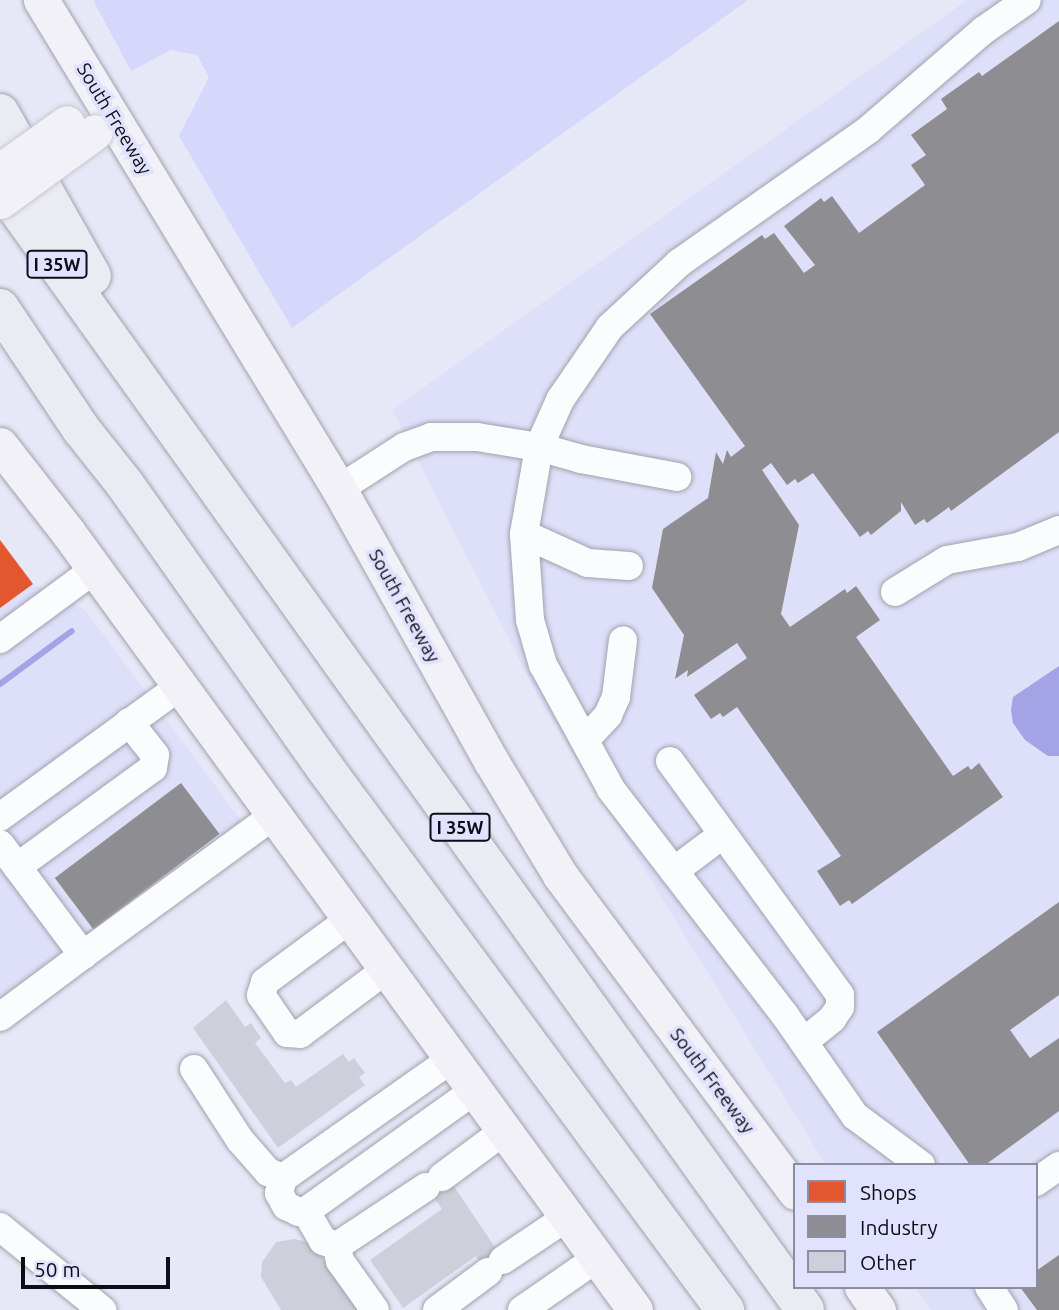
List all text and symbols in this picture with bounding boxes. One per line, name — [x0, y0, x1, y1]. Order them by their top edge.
street label: South Freeway — [72, 59, 156, 179]
road number: I 35W — [25, 250, 88, 278]
street label: South Freeway — [363, 545, 445, 667]
road number: I 35W — [428, 812, 491, 842]
street label: South Freeway — [665, 1024, 759, 1138]
legend — [793, 1163, 1038, 1289]
text: Shops — [860, 1180, 917, 1204]
text: Industry — [860, 1215, 938, 1239]
scale bar — [24, 1244, 173, 1288]
text: Other — [860, 1250, 916, 1274]
text: 50 m — [34, 1257, 81, 1281]

